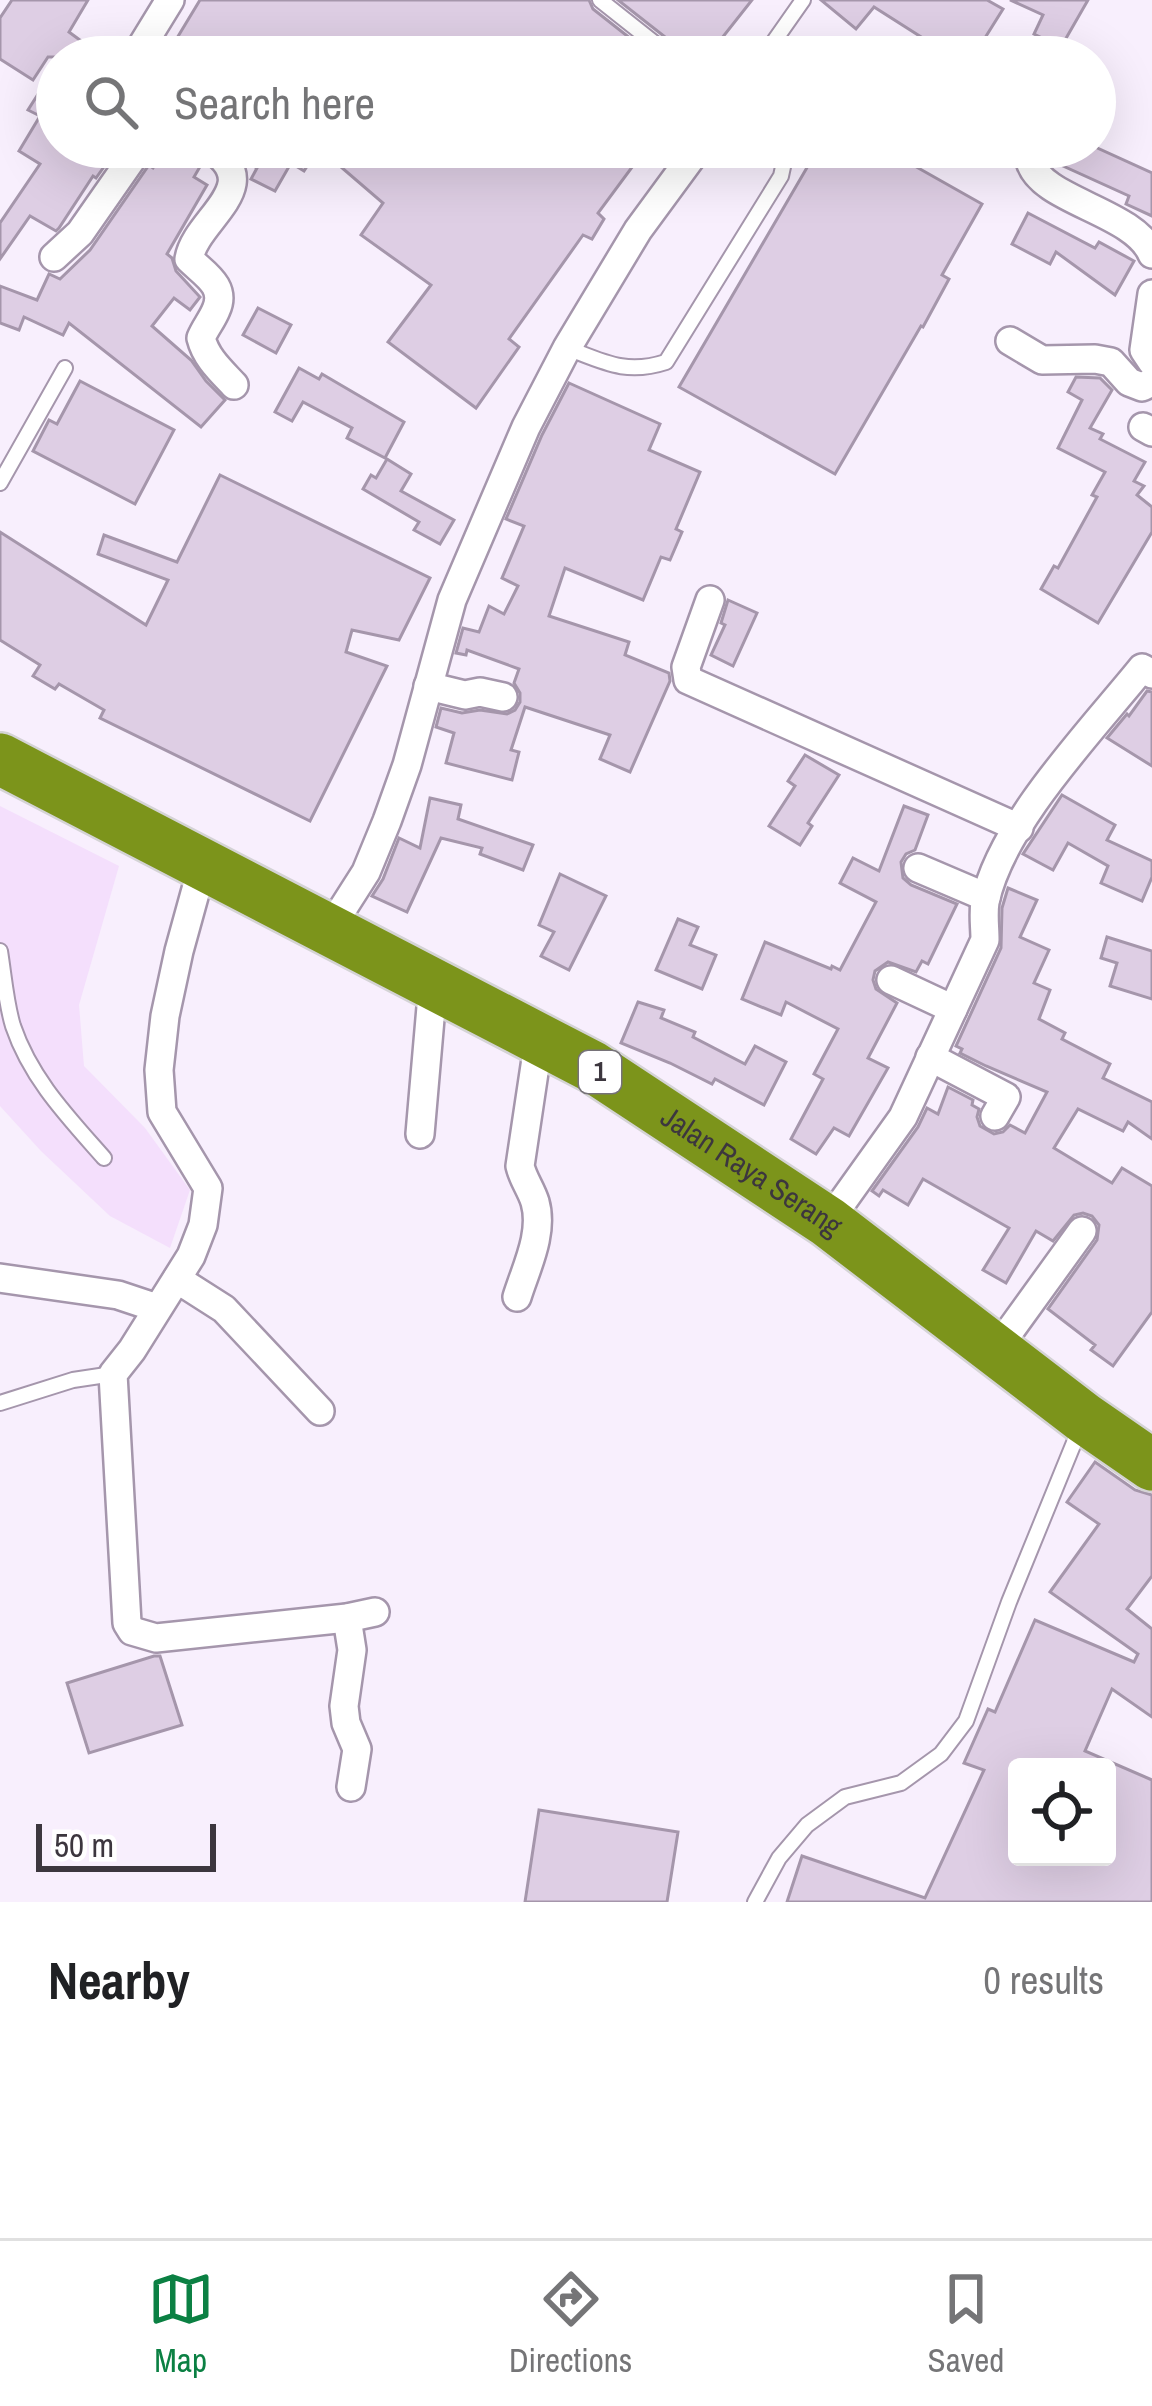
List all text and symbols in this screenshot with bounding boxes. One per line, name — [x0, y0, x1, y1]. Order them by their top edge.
search box — [36, 36, 1116, 168]
icon: search — [78, 69, 144, 135]
text: Search here — [174, 72, 375, 133]
road number: 1 — [579, 1051, 621, 1093]
street label: Jalan Raya Serang — [654, 1096, 851, 1245]
map controls — [1008, 1758, 1116, 1866]
button: locate — [1008, 1758, 1116, 1866]
scale bar — [36, 1818, 216, 1871]
text: 50 m — [54, 1823, 114, 1867]
text: Nearby — [48, 1946, 190, 2015]
text: 0 results — [983, 1954, 1104, 2006]
tab: Map — [148, 2266, 214, 2382]
tab: Directions — [509, 2266, 632, 2382]
tab: Saved — [928, 2266, 1004, 2382]

